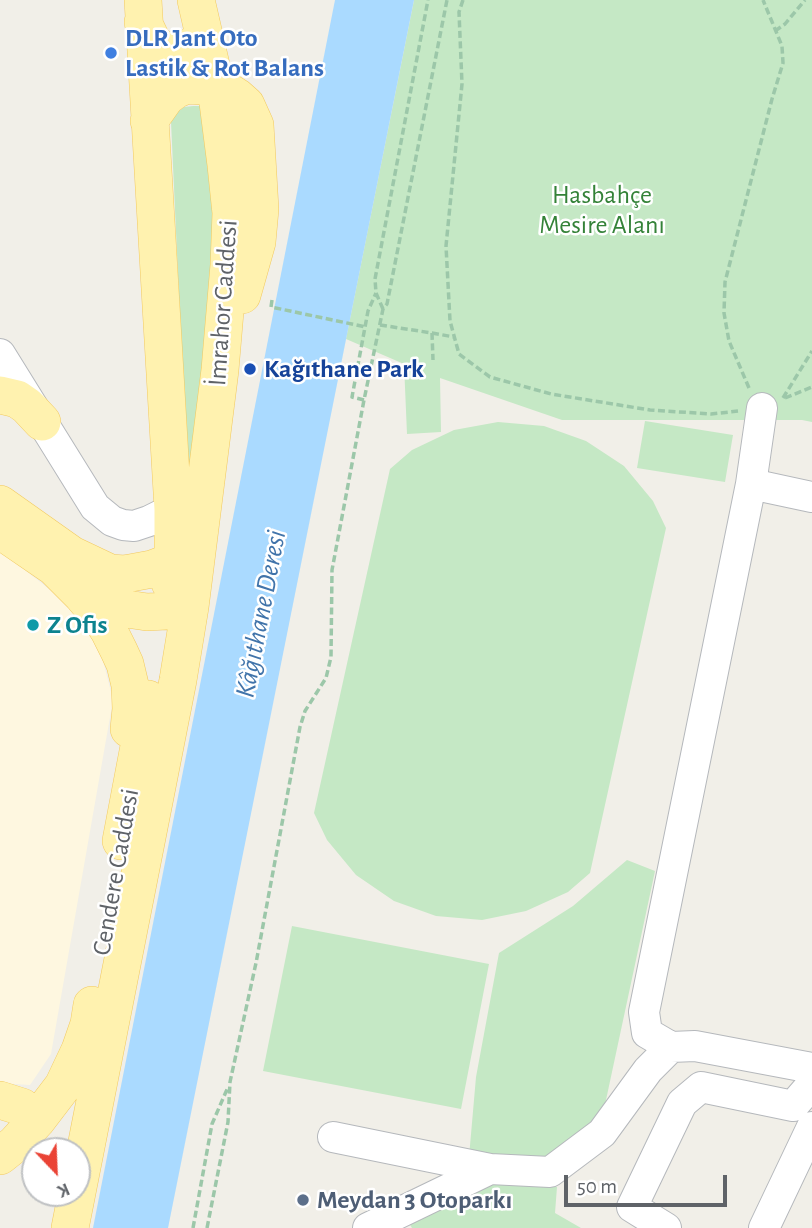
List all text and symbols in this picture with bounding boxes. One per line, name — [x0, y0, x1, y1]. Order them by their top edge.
place label: DLR Jant Oto Lastik & Rot Balans — [125, 22, 324, 84]
marker: DLR Jant Oto Lastik & Rot Balans — [103, 45, 119, 61]
park label: Hasbahçe Mesire Alanı — [539, 179, 665, 241]
street label: İmrahor Caddesi — [202, 219, 244, 387]
place label: Kağıthane Park — [264, 353, 424, 385]
marker: Kağıthane Park — [242, 361, 258, 377]
water label: Kâğıthane Deresi — [228, 527, 294, 701]
place label: Z Ofis — [47, 609, 107, 641]
marker: Z Ofis — [25, 617, 41, 633]
street label: Cendere Caddesi — [86, 786, 146, 958]
north arrow — [21, 1137, 91, 1207]
scale bar — [567, 1162, 730, 1206]
text: 50 m — [577, 1176, 617, 1197]
text: K — [55, 1179, 72, 1201]
place label: Meydan 3 Otoparkı — [317, 1184, 512, 1216]
marker: Meydan 3 Otoparkı — [295, 1192, 311, 1208]

